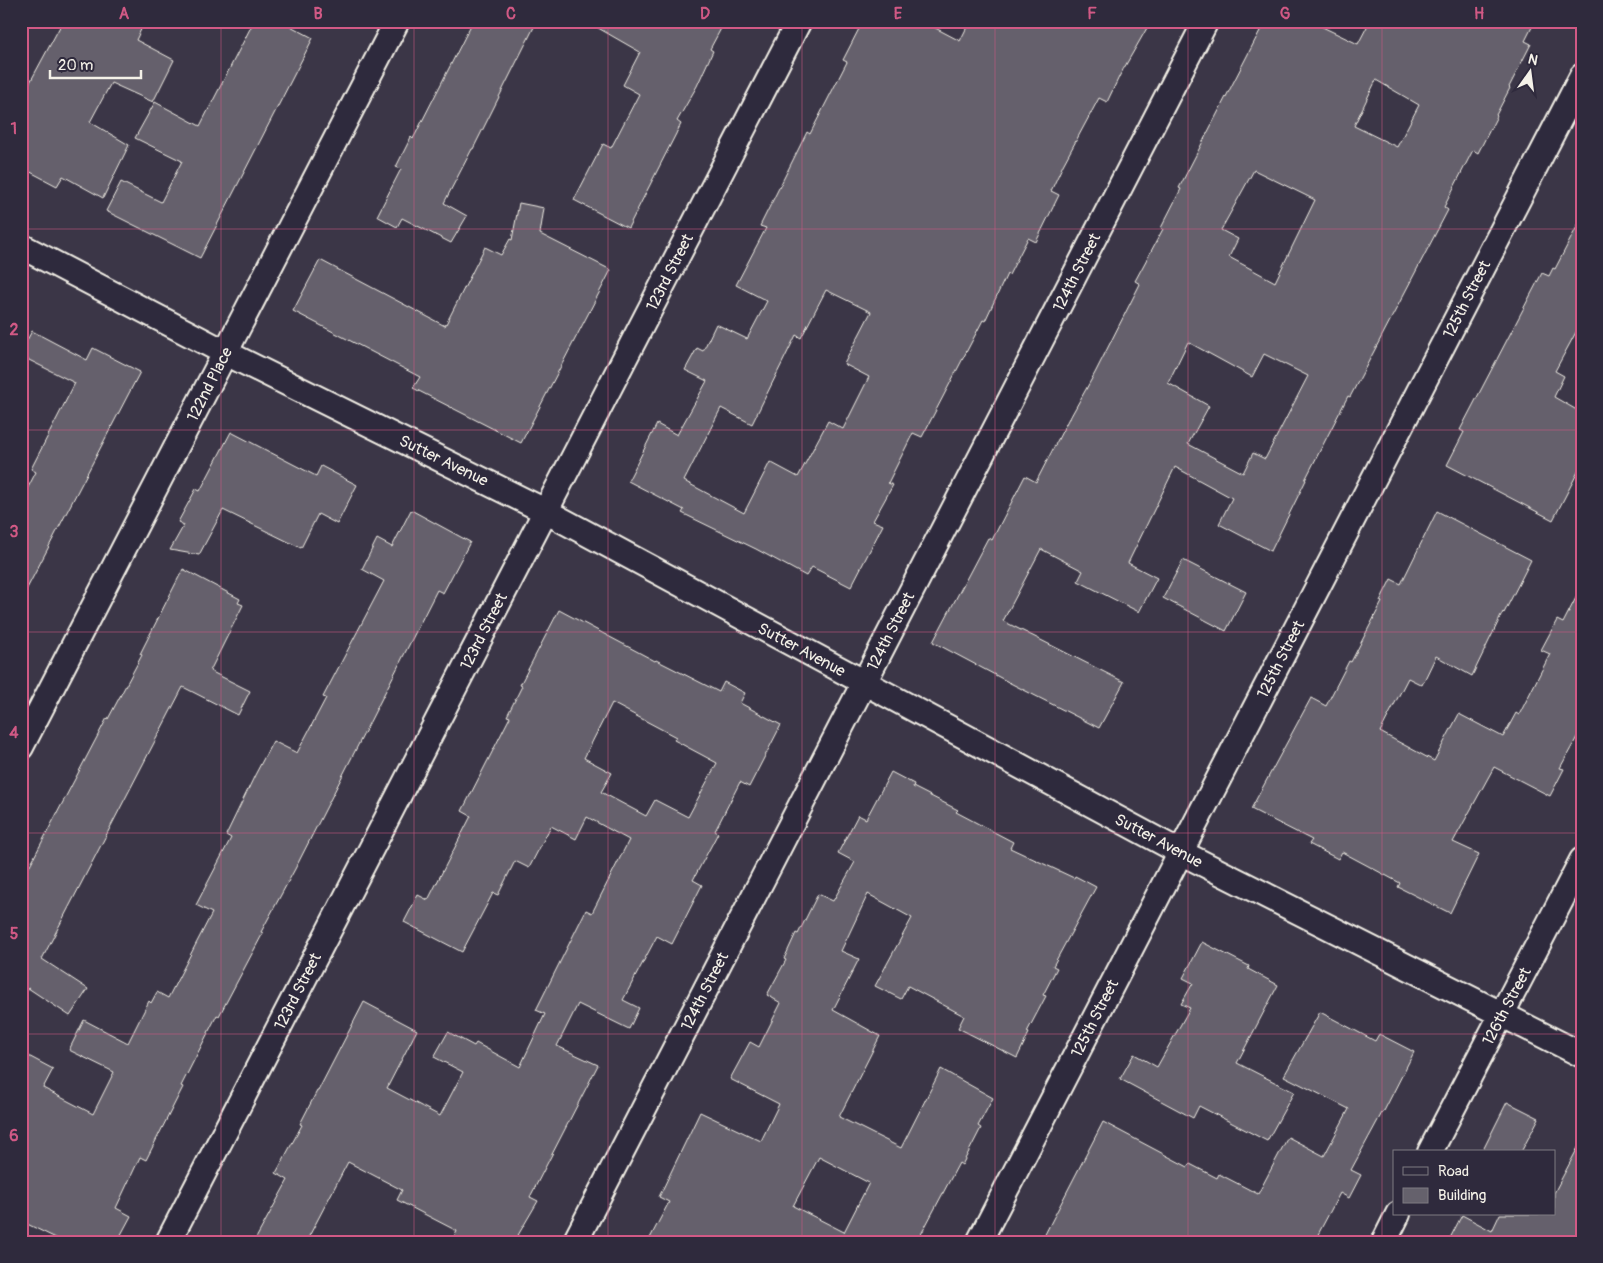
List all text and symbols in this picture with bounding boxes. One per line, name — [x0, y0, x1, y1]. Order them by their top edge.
text: A — [119, 4, 130, 24]
text: B — [313, 4, 323, 24]
text: C — [506, 4, 516, 24]
text: D — [700, 4, 710, 24]
text: E — [894, 4, 903, 24]
text: F — [1087, 4, 1097, 24]
text: G — [1280, 4, 1291, 24]
text: H — [1474, 4, 1484, 24]
scale bar — [50, 48, 141, 80]
north arrow — [1506, 48, 1556, 98]
text: N — [1526, 50, 1540, 69]
text: 20 m — [58, 56, 93, 75]
text: 1 — [11, 119, 17, 139]
street label: 124th Street — [1049, 229, 1105, 315]
street label: 123rd Street — [642, 230, 698, 314]
street label: 125th Street — [1439, 257, 1495, 342]
text: 2 — [10, 320, 19, 340]
street label: 122nd Place — [183, 344, 237, 425]
street label: Sutter Avenue — [396, 431, 491, 491]
text: 3 — [10, 522, 19, 542]
street label: 124th Street — [863, 588, 919, 674]
street label: 123rd Street — [456, 589, 512, 673]
street label: 125th Street — [1253, 617, 1309, 702]
street label: Sutter Avenue — [754, 618, 849, 681]
text: 4 — [9, 723, 19, 743]
street label: Sutter Avenue — [1111, 809, 1206, 872]
text: 5 — [10, 924, 19, 944]
street label: 124th Street — [677, 948, 733, 1034]
street label: 123rd Street — [270, 949, 326, 1033]
street label: 126th Street — [1478, 964, 1536, 1049]
street label: 125th Street — [1067, 976, 1123, 1061]
text: 6 — [9, 1126, 19, 1146]
legend — [1393, 1150, 1556, 1216]
text: Road — [1438, 1162, 1469, 1181]
text: Building — [1438, 1186, 1486, 1205]

